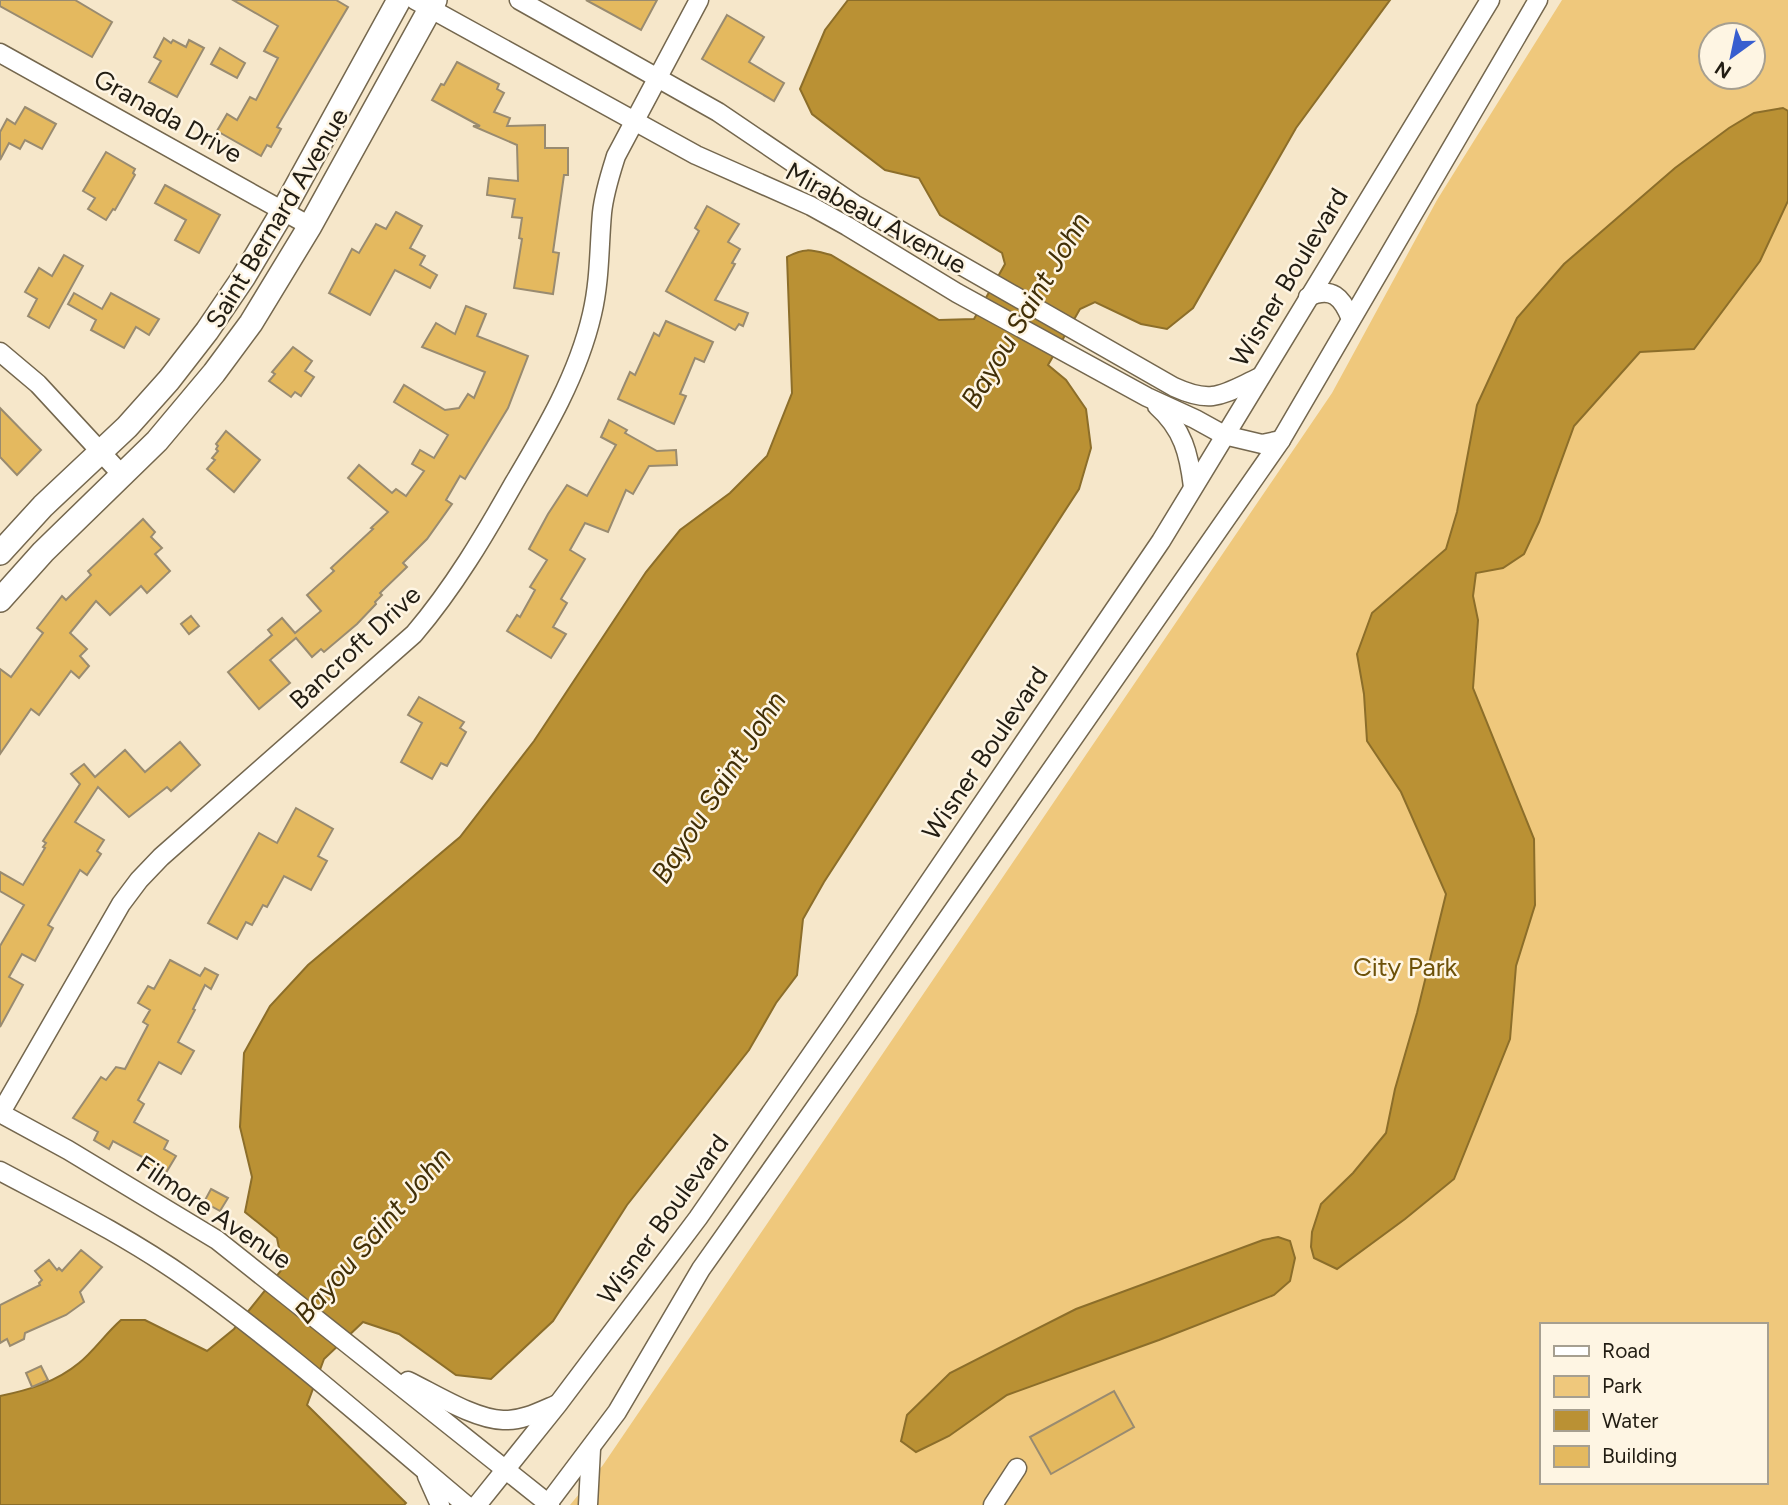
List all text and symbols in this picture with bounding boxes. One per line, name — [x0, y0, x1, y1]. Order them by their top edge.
north arrow — [1697, 21, 1767, 91]
text: N — [1711, 56, 1735, 83]
street label: Granada Drive — [88, 62, 248, 170]
street label: Saint Bernard Avenue — [199, 102, 355, 334]
street label: Mirabeau Avenue — [780, 155, 972, 281]
street label: Wisner Boulevard — [1223, 182, 1355, 372]
water label: Bayou Saint John — [953, 206, 1097, 414]
street label: Bancroft Drive — [283, 578, 427, 716]
street label: Wisner Boulevard — [915, 660, 1055, 846]
water label: Bayou Saint John — [643, 685, 793, 889]
park label: City Park — [1353, 951, 1457, 983]
street label: Wisner Boulevard — [591, 1128, 735, 1310]
water label: Bayou Saint John — [286, 1140, 458, 1330]
street label: Filmore Avenue — [130, 1148, 298, 1276]
legend — [1540, 1323, 1767, 1484]
text: Road — [1602, 1338, 1650, 1363]
text: Park — [1602, 1373, 1643, 1398]
text: Water — [1602, 1408, 1658, 1433]
text: Building — [1602, 1443, 1677, 1468]

